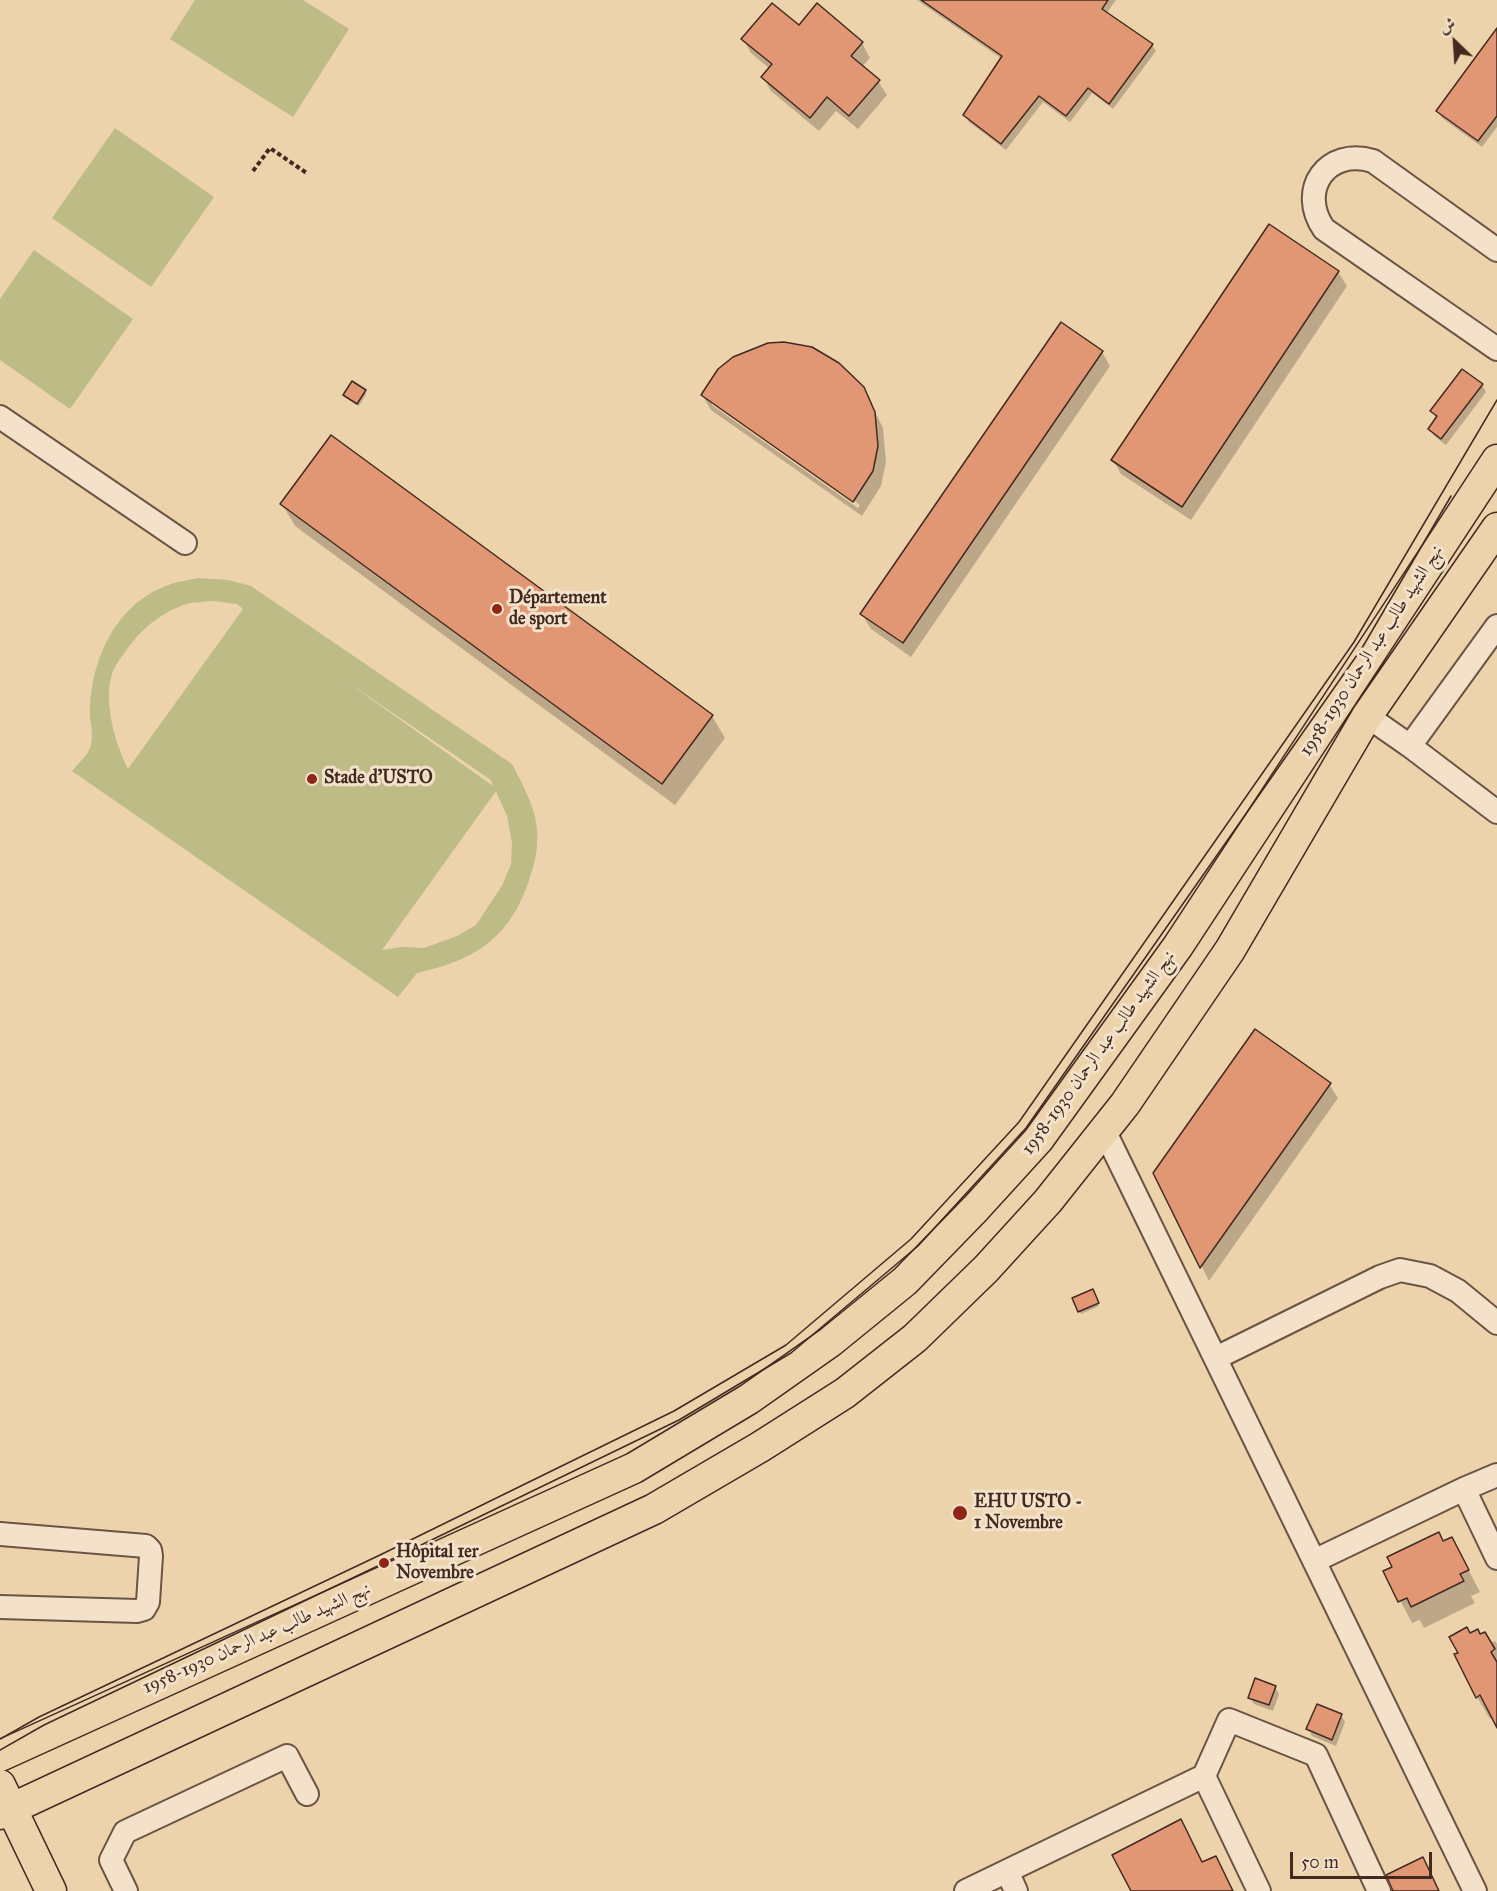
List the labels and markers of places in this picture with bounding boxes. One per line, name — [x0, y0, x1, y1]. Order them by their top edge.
place label: Département de sport — [509, 588, 607, 630]
marker: Département de sport — [490, 602, 504, 616]
place label: Stade d'USTO — [324, 768, 433, 790]
marker: Stade d'USTO — [305, 772, 319, 786]
place label: EHU USTO - 1 Novembre — [974, 1492, 1082, 1534]
marker: EHU USTO - 1 Novembre — [951, 1504, 969, 1522]
place label: Hôpital 1er Novembre — [396, 1542, 479, 1584]
marker: Hôpital 1er Novembre — [377, 1556, 391, 1570]

